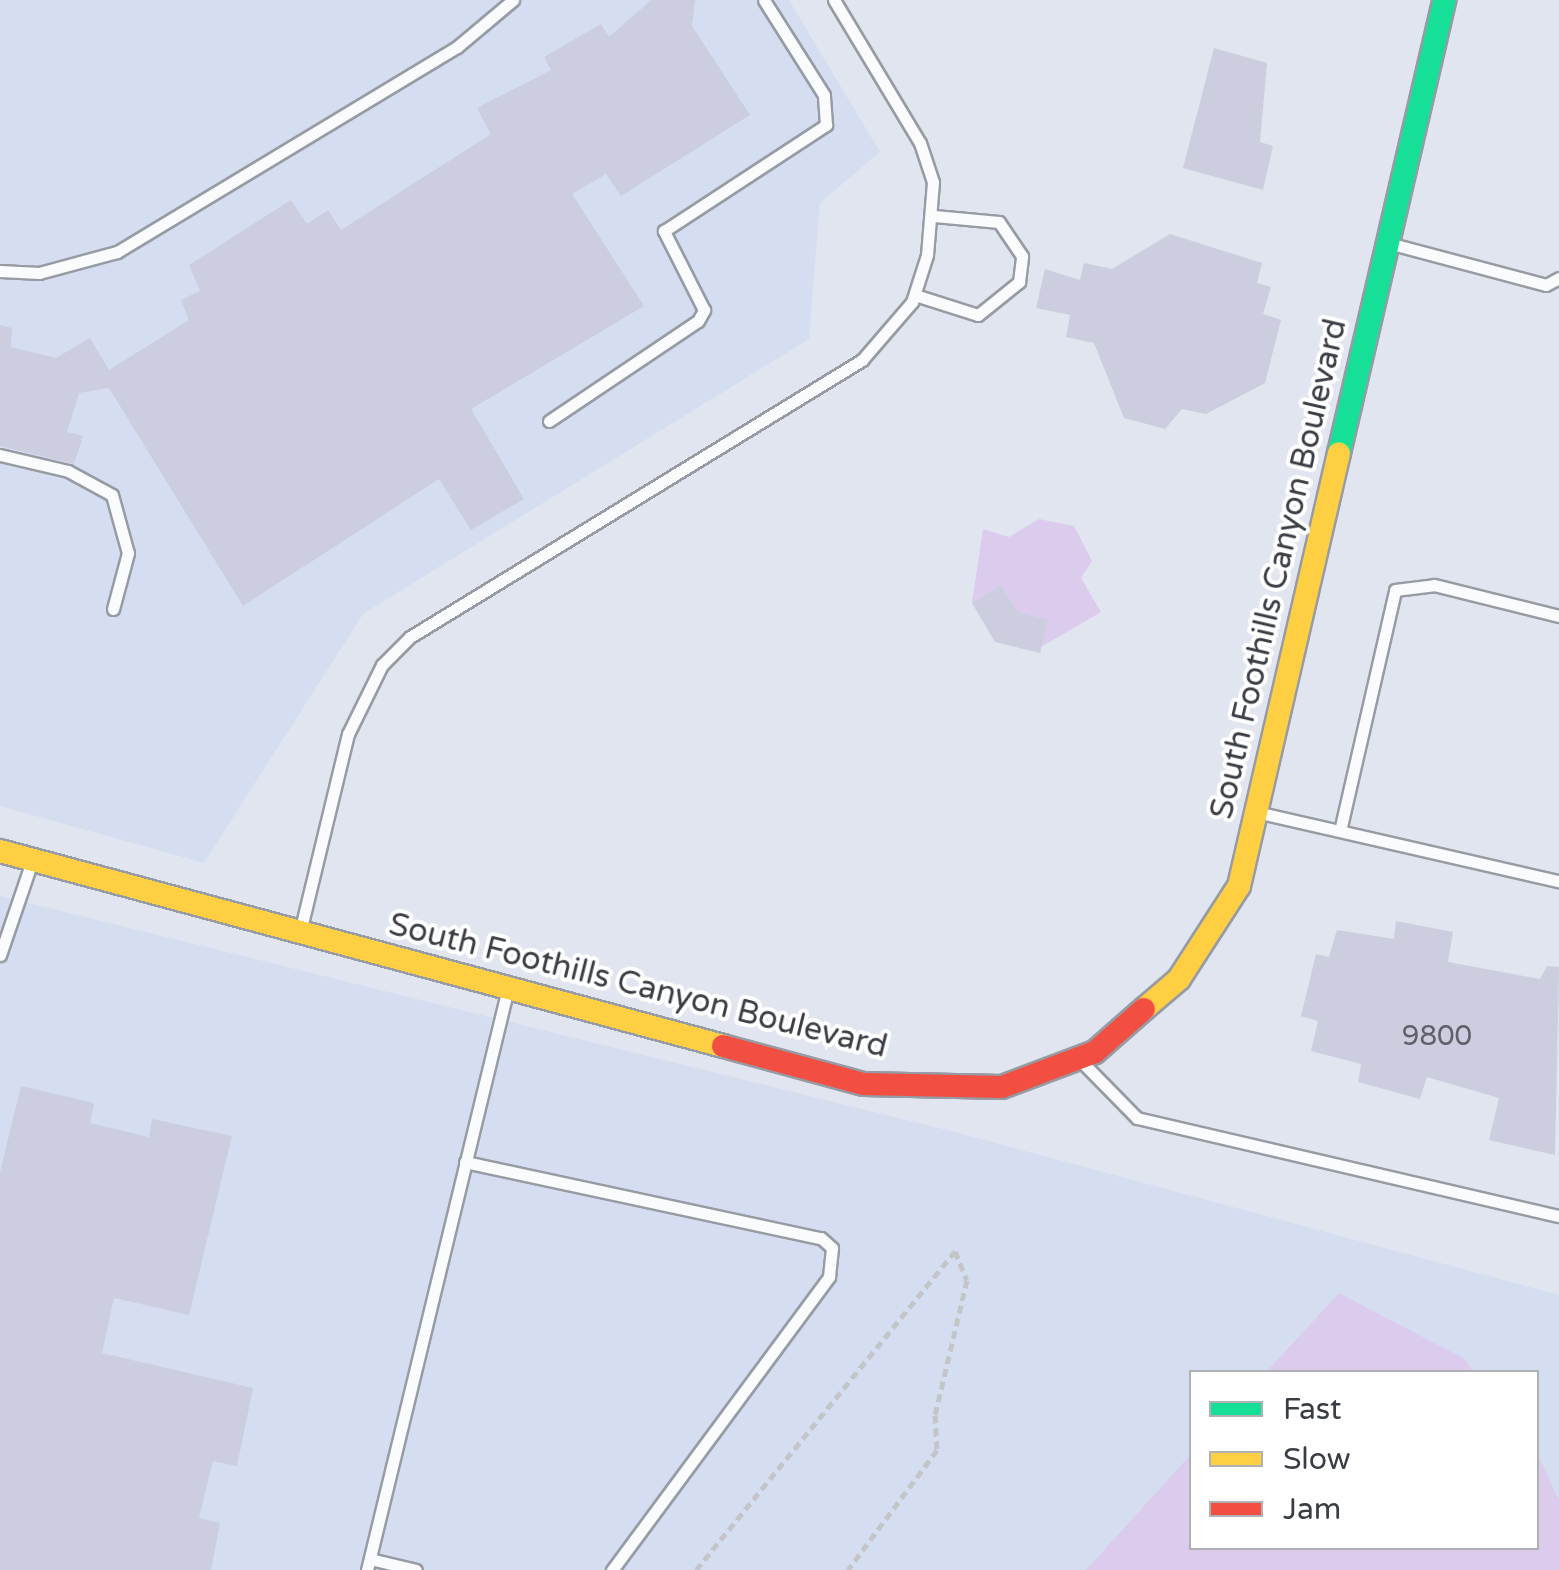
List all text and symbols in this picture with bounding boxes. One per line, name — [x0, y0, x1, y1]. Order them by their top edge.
street label: South Foothills Canyon Boulevard — [1203, 315, 1355, 823]
street label: South Foothills Canyon Boulevard — [385, 905, 891, 1067]
house number: 9800 — [1402, 1019, 1472, 1053]
legend — [1189, 1370, 1539, 1550]
text: Fast — [1283, 1391, 1342, 1428]
text: Slow — [1283, 1441, 1351, 1478]
text: Jam — [1283, 1491, 1341, 1528]

